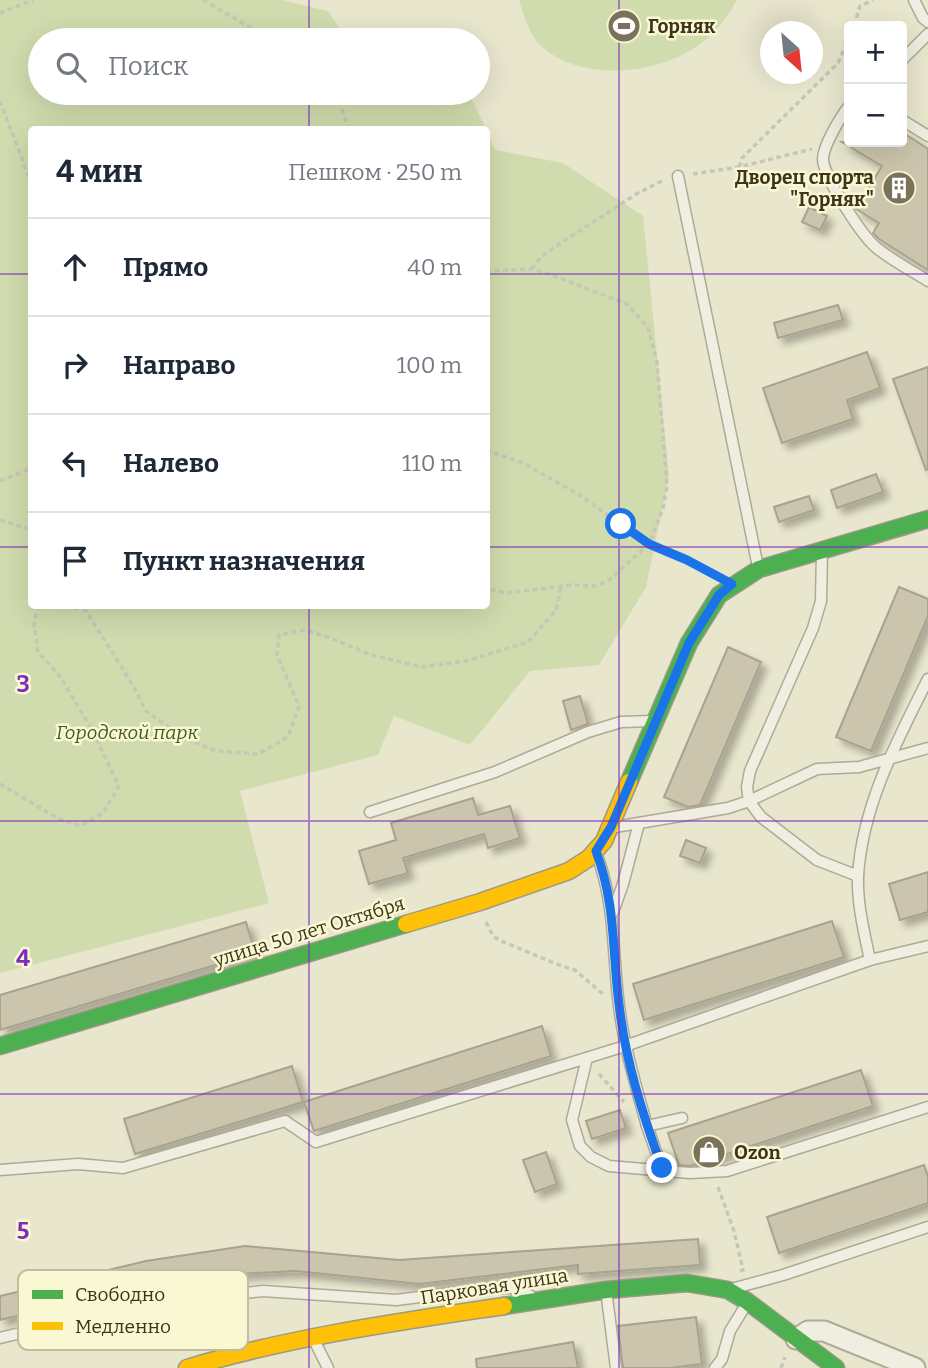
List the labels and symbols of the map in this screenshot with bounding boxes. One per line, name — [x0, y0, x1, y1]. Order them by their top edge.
sports icon: Горняк — [605, 7, 643, 45]
place label: Горняк — [648, 15, 716, 38]
north arrow — [760, 21, 823, 84]
place label: Дворец спорта "Горняк" — [735, 166, 874, 211]
building icon: Дворец спорта "Горняк" — [880, 169, 918, 207]
route start — [605, 508, 636, 539]
text: 3 — [16, 670, 30, 698]
park label: Городской парк — [56, 721, 198, 744]
street label: улица 50 лет Октября — [210, 892, 407, 972]
text: 4 — [16, 944, 30, 972]
shop icon: Ozon — [690, 1133, 728, 1171]
place label: Ozon — [734, 1141, 781, 1164]
route end — [646, 1152, 677, 1183]
text: 5 — [17, 1217, 29, 1245]
street label: Парковая улица — [419, 1263, 570, 1310]
legend — [18, 1270, 248, 1350]
text: Свободно — [75, 1283, 165, 1306]
text: Медленно — [75, 1315, 171, 1338]

